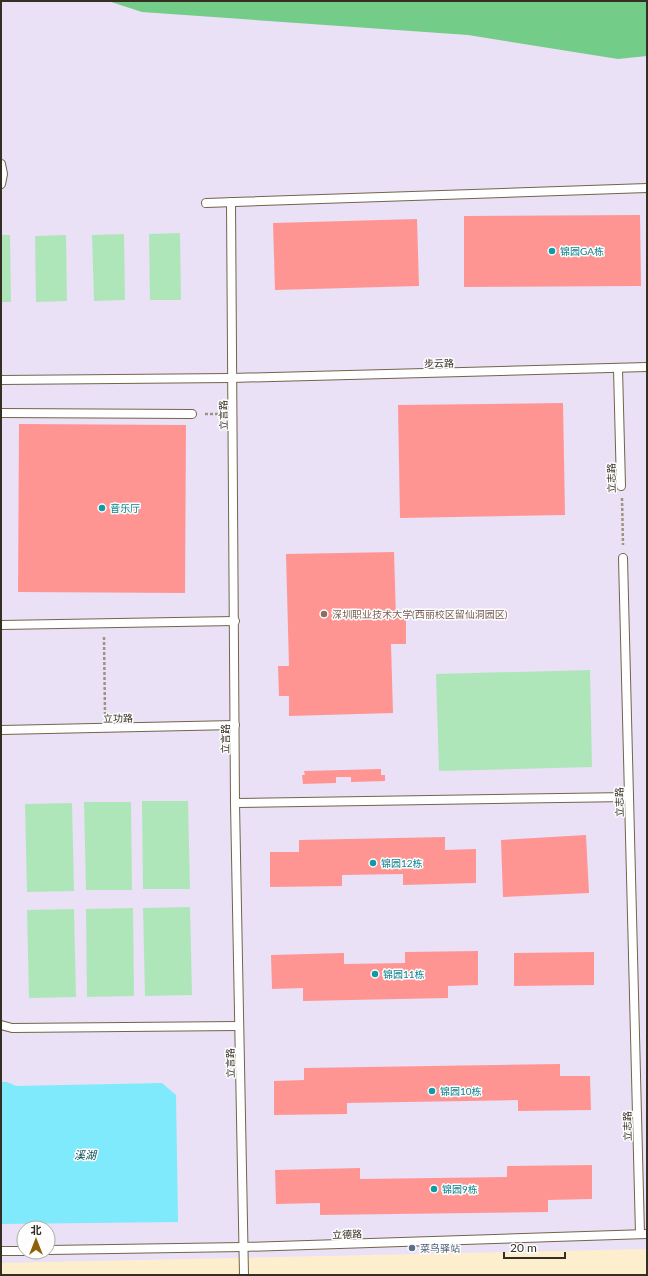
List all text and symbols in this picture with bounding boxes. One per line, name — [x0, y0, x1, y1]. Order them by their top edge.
place label: 锦园GA栋 — [560, 245, 604, 257]
marker: 锦园GA栋 — [547, 246, 557, 256]
street label: 步云路 — [424, 357, 454, 369]
street label: 立言路 — [217, 400, 229, 430]
street label: 立志路 — [605, 463, 617, 493]
place label: 音乐厅 — [110, 502, 140, 514]
marker: 音乐厅 — [97, 503, 107, 513]
place label: 深圳职业技术大学(西丽校区留仙洞园区) — [332, 608, 508, 620]
marker: 深圳职业技术大学(西丽校区留仙洞园区) — [319, 609, 329, 619]
street label: 立功路 — [103, 712, 133, 724]
street label: 立言路 — [219, 724, 231, 754]
street label: 立志路 — [613, 787, 625, 817]
place label: 锦园12栋 — [381, 857, 423, 869]
marker: 锦园12栋 — [368, 858, 378, 868]
place label: 锦园11栋 — [383, 968, 425, 980]
marker: 锦园11栋 — [370, 969, 380, 979]
street label: 立言路 — [224, 1048, 236, 1078]
place label: 锦园10栋 — [440, 1085, 482, 1097]
marker: 锦园10栋 — [427, 1086, 437, 1096]
street label: 立志路 — [621, 1111, 633, 1141]
water label: 溪湖 — [74, 1148, 98, 1161]
place label: 锦园9栋 — [442, 1183, 478, 1195]
marker: 锦园9栋 — [429, 1184, 439, 1194]
north arrow — [16, 1220, 56, 1260]
text: 北 — [31, 1223, 42, 1236]
street label: 立德路 — [332, 1227, 362, 1241]
scale bar — [504, 1234, 565, 1260]
text: 20 m — [510, 1240, 537, 1255]
place label: 菜鸟驿站 — [420, 1242, 460, 1254]
marker: 菜鸟驿站 — [407, 1243, 417, 1253]

